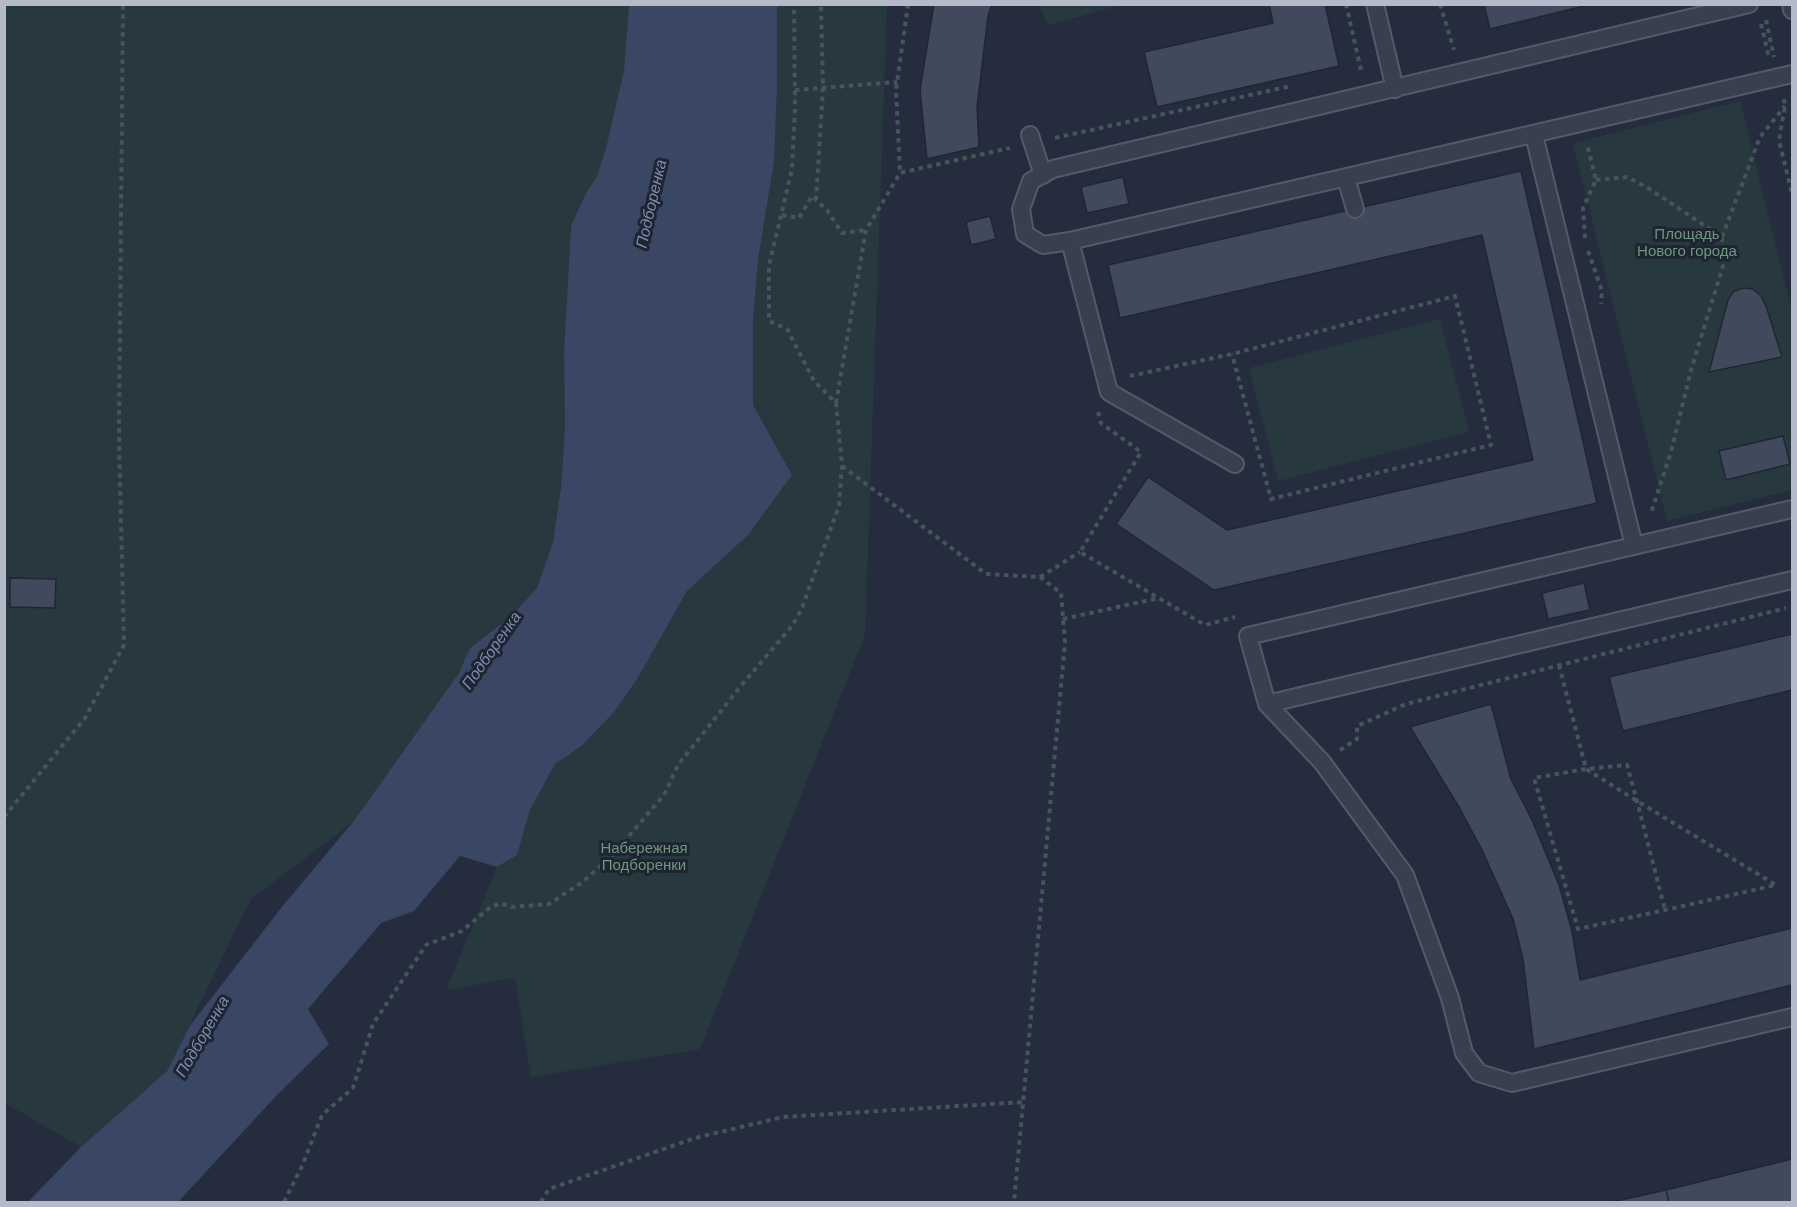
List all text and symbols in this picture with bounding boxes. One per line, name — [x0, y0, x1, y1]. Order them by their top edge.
water label: Подборенка — [632, 158, 672, 250]
park label: Площадь Нового города — [1637, 226, 1737, 261]
water label: Подборенка — [458, 609, 526, 693]
park label: Набережная Подборенки — [600, 840, 688, 875]
water label: Подборенка — [172, 993, 234, 1081]

